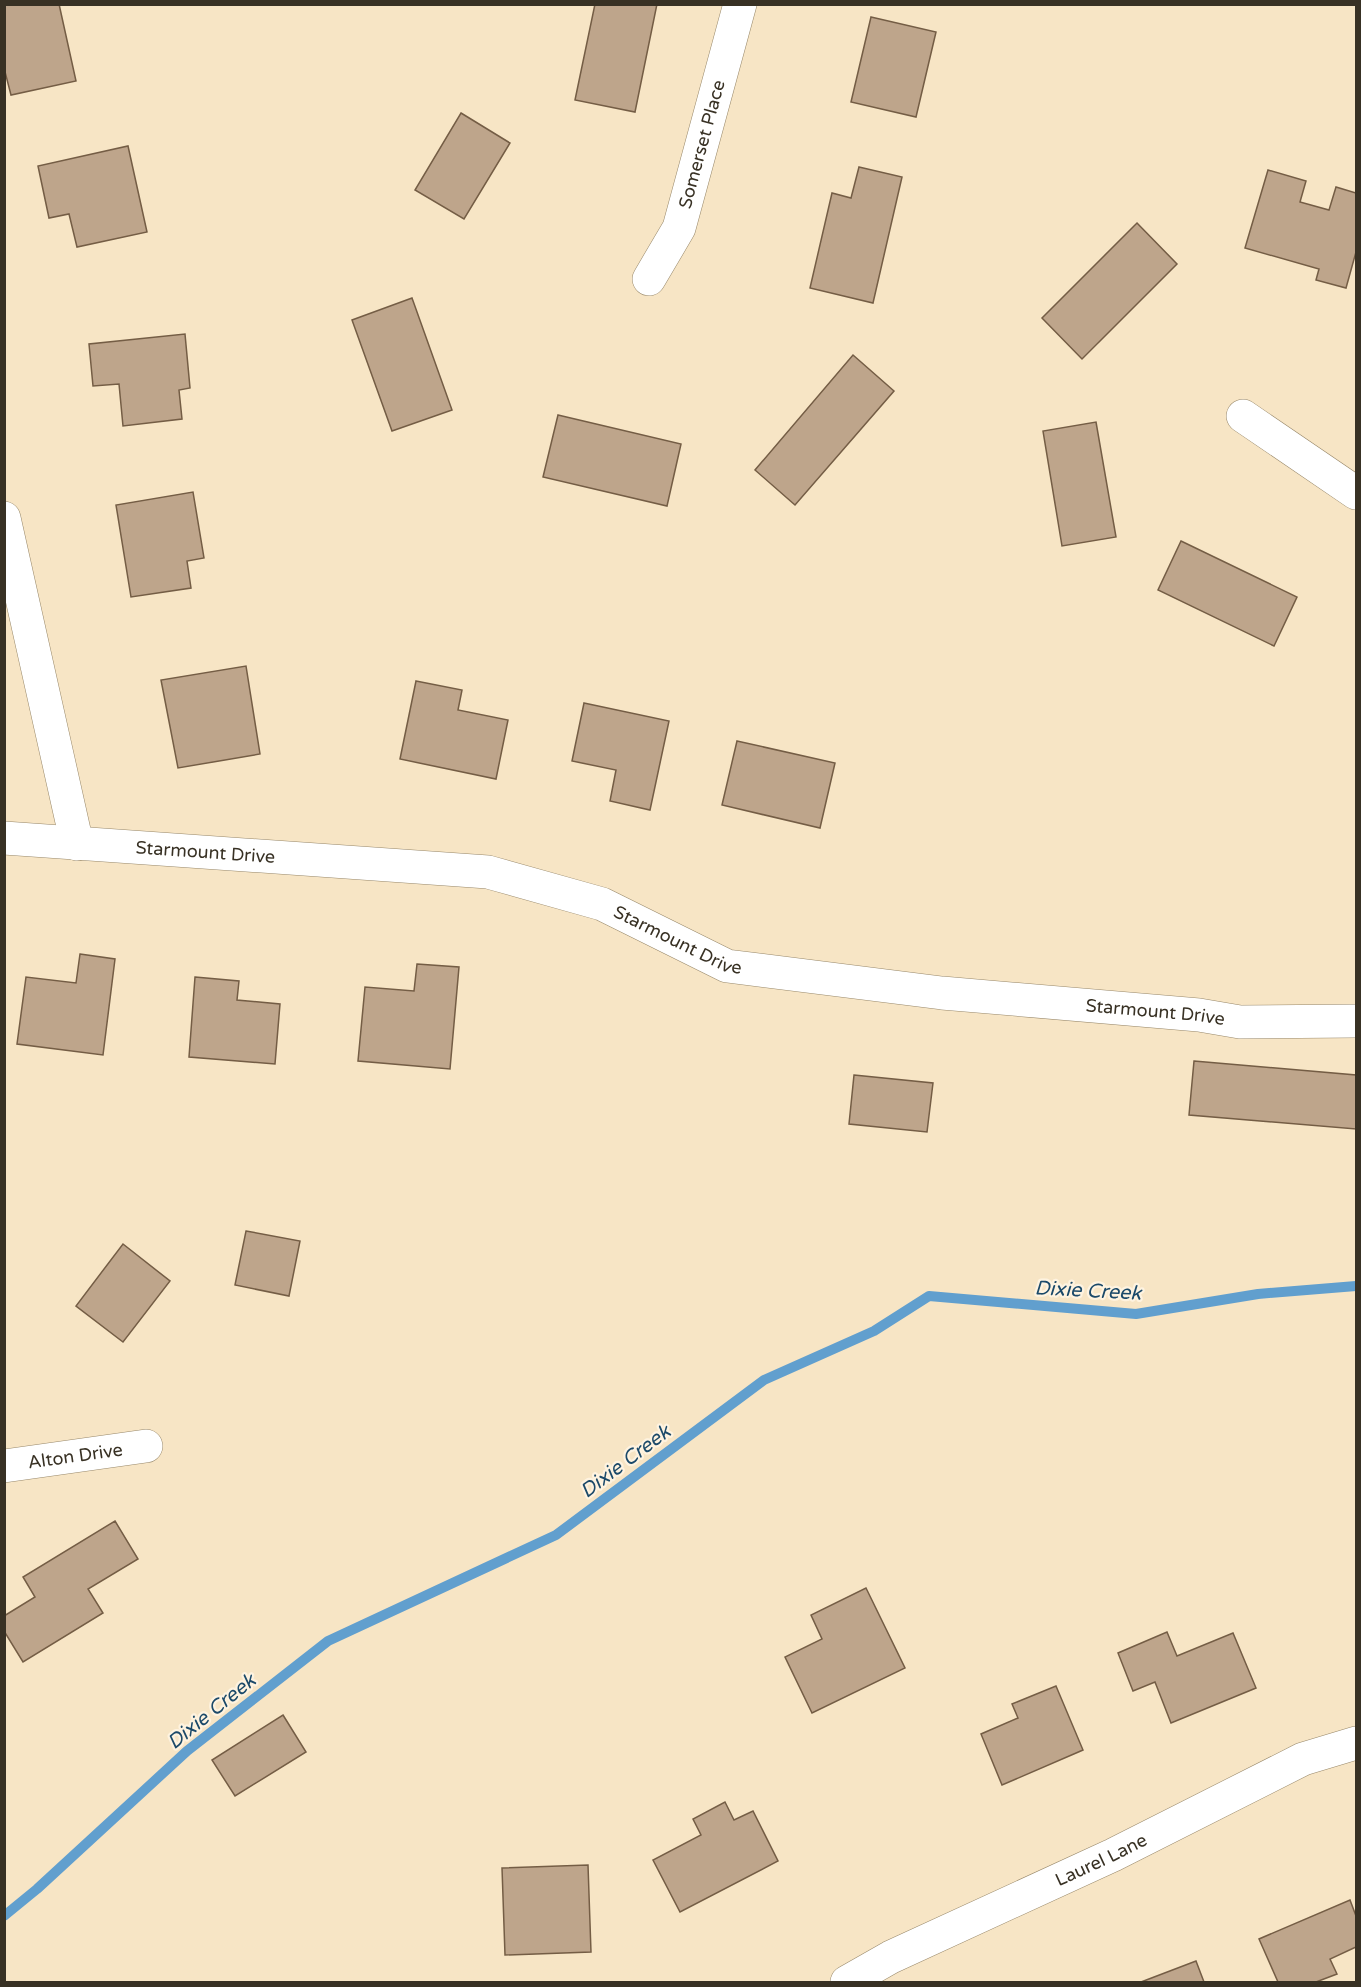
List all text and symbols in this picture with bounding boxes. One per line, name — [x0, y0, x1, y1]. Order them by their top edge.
street label: Somerset Place — [674, 77, 730, 211]
street label: Starmount Drive — [135, 836, 276, 868]
street label: Starmount Drive — [610, 901, 743, 979]
street label: Starmount Drive — [1085, 994, 1227, 1030]
water label: Dixie Creek — [1034, 1276, 1144, 1306]
water label: Dixie Creek — [576, 1419, 677, 1504]
street label: Alton Drive — [26, 1438, 124, 1474]
water label: Dixie Creek — [163, 1668, 262, 1755]
street label: Laurel Lane — [1052, 1829, 1151, 1891]

